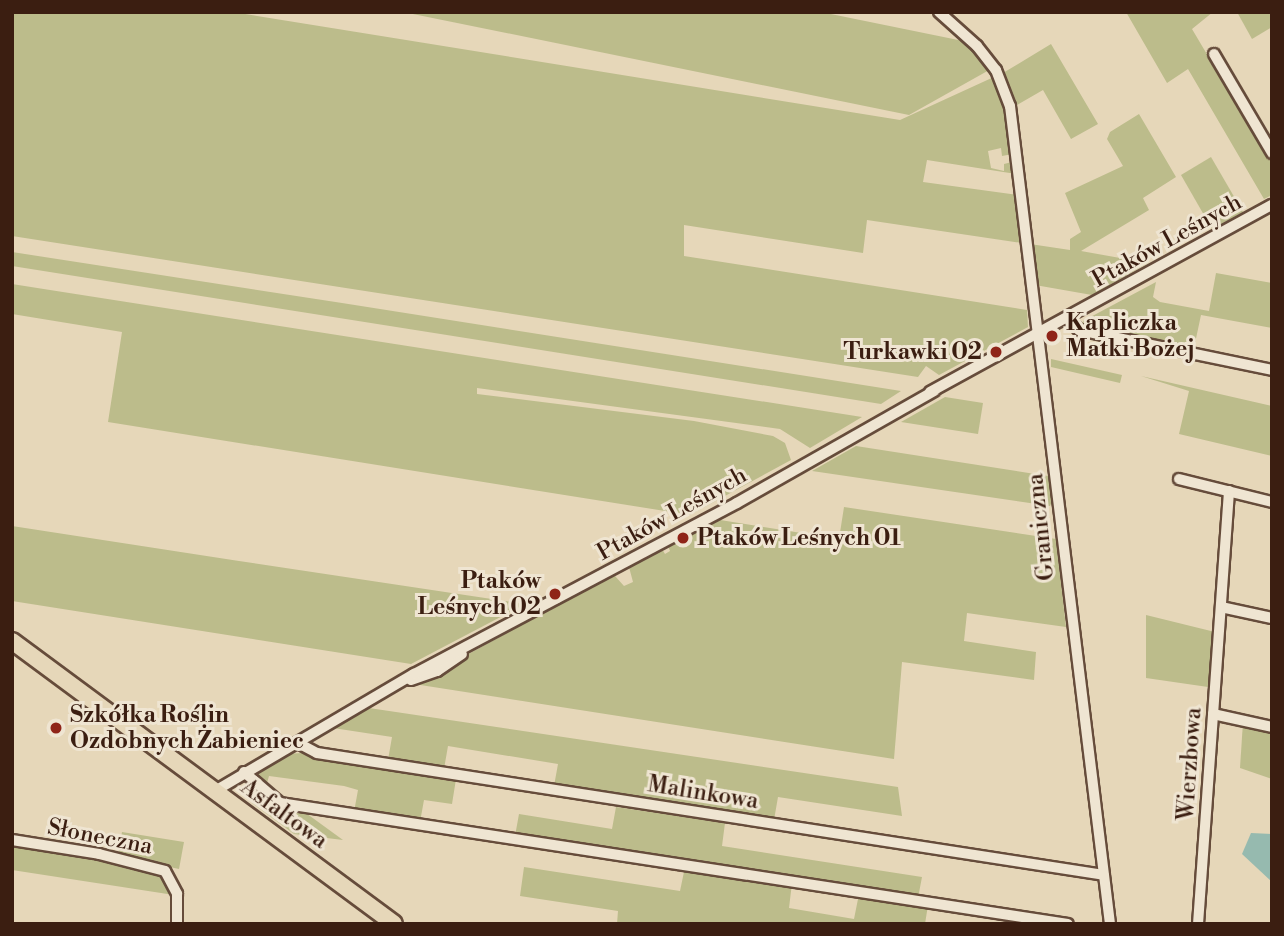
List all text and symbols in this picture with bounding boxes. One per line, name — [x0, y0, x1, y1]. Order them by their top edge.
street label: Ptaków Leśnych — [1087, 188, 1247, 294]
place label: Kapliczka Matki Bożej — [1066, 309, 1195, 363]
marker: Kapliczka Matki Bożej — [1044, 328, 1060, 344]
place label: Turkawki 02 — [843, 338, 982, 366]
marker: Turkawki 02 — [988, 344, 1004, 360]
street label: Ptaków Leśnych — [592, 461, 752, 567]
street label: Graniczna — [1022, 472, 1060, 582]
place label: Ptaków Leśnych 01 — [697, 524, 901, 552]
marker: Ptaków Leśnych 01 — [675, 530, 691, 546]
place label: Ptaków Leśnych 02 — [417, 567, 541, 621]
marker: Ptaków Leśnych 02 — [547, 586, 563, 602]
place label: Szkółka Roślin Ozdobnych Żabieniec — [70, 701, 304, 755]
street label: Wierzbowa — [1172, 706, 1208, 822]
marker: Szkółka Roślin Ozdobnych Żabieniec — [48, 720, 64, 736]
street label: Malinkowa — [646, 771, 760, 815]
street label: Asfaltowa — [235, 773, 333, 855]
street label: Słoneczna — [45, 813, 155, 861]

